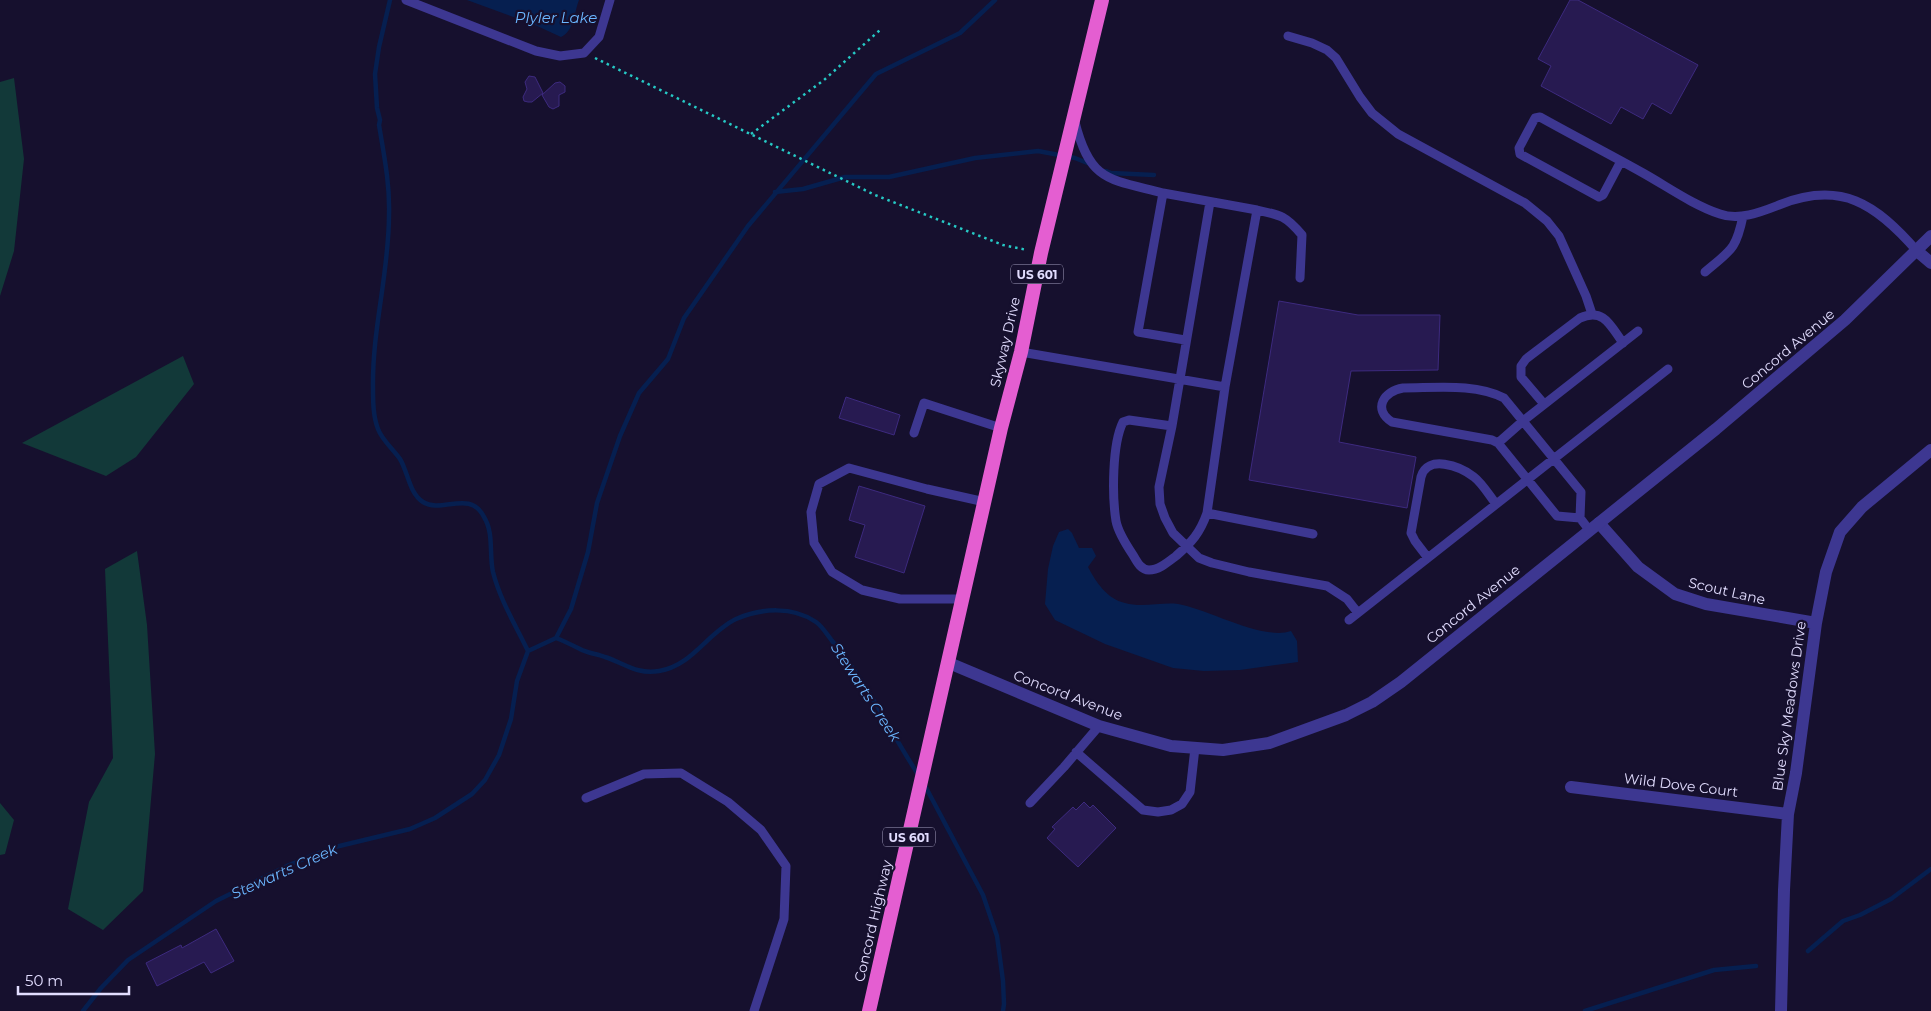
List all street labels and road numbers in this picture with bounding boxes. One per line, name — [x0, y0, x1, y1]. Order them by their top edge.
road number: US 601 — [1011, 264, 1063, 284]
street label: Skyway Drive — [986, 295, 1024, 389]
street label: Concord Avenue — [1738, 305, 1838, 393]
street label: Concord Avenue — [1422, 561, 1524, 647]
street label: Scout Lane — [1687, 573, 1767, 609]
street label: Blue Sky Meadows Drive — [1768, 620, 1810, 792]
street label: Concord Avenue — [1011, 666, 1125, 724]
street label: Wild Dove Court — [1623, 769, 1739, 801]
road number: US 601 — [883, 828, 935, 846]
street label: Concord Highway — [850, 858, 896, 984]

